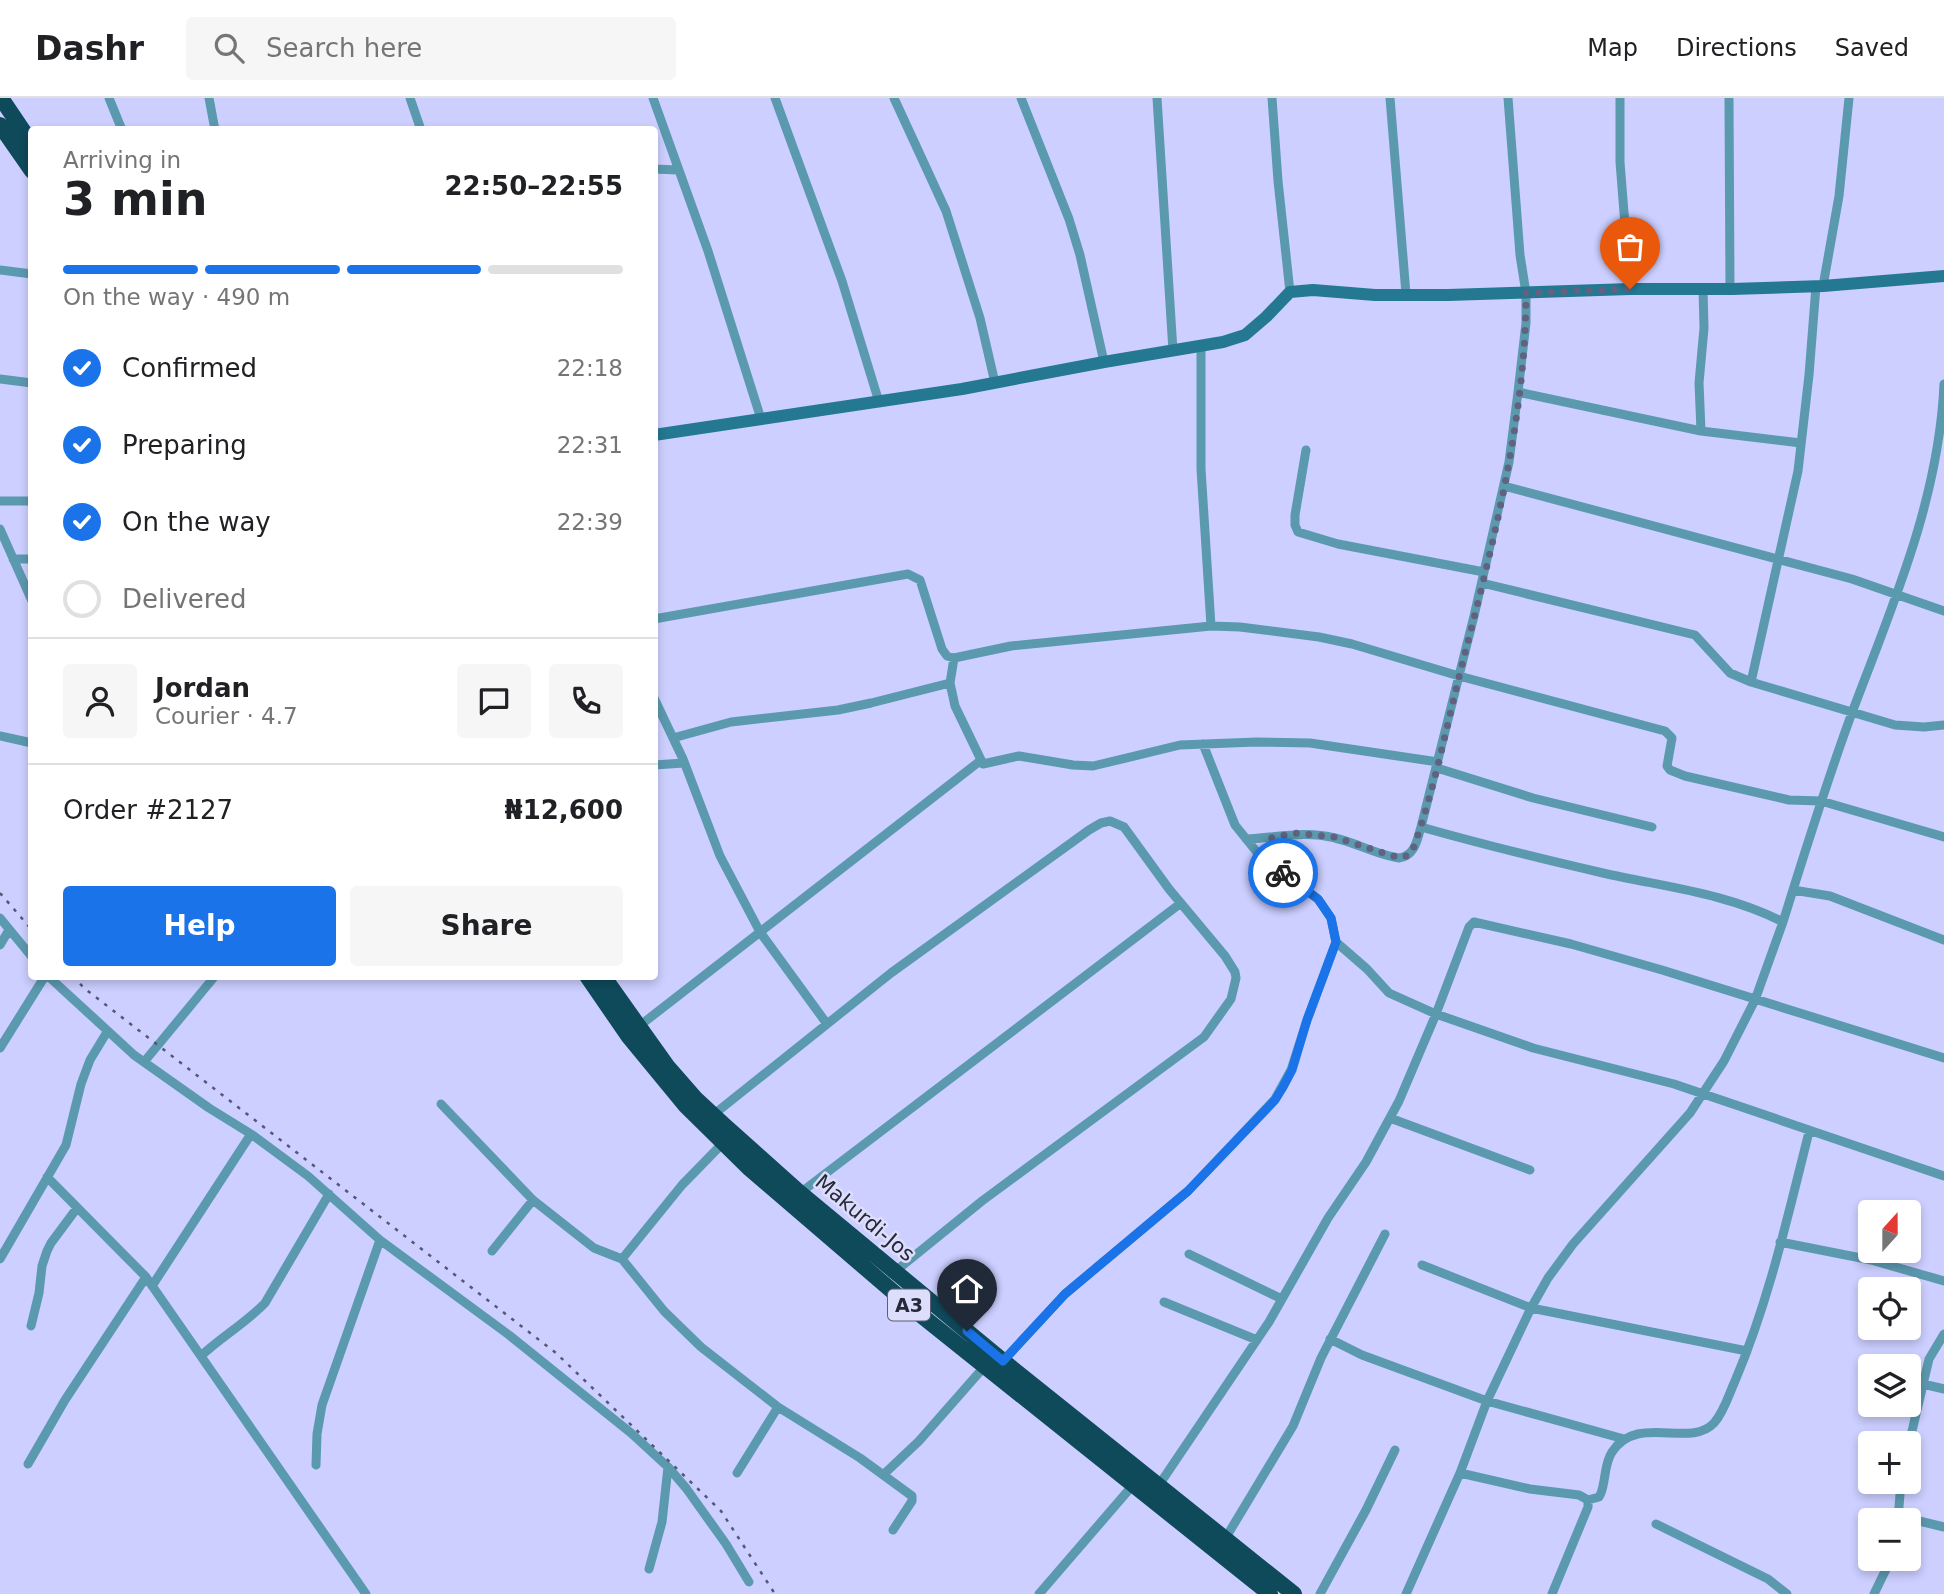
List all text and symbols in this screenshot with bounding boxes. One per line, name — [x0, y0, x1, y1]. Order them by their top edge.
search box — [186, 17, 676, 80]
text: Dashr — [35, 29, 144, 68]
icon: search — [210, 29, 248, 67]
text: Search here — [266, 33, 422, 63]
text: Map — [1587, 34, 1638, 62]
text: Directions — [1676, 34, 1797, 62]
text: Saved — [1835, 34, 1909, 62]
text: Arriving in — [63, 147, 181, 173]
text: 22:50–22:55 — [444, 171, 623, 201]
text: 3 min — [63, 172, 207, 226]
pin — [1600, 217, 1660, 289]
icon: bag — [1611, 228, 1649, 266]
text: On the way · 490 m — [63, 284, 290, 310]
icon: check — [63, 349, 101, 387]
text: Confirmed — [122, 353, 257, 383]
text: 22:18 — [557, 355, 623, 381]
icon: check — [63, 426, 101, 464]
text: Preparing — [122, 430, 247, 460]
text: 22:31 — [557, 432, 623, 458]
icon: check — [63, 503, 101, 541]
text: On the way — [122, 507, 271, 537]
text: 22:39 — [557, 509, 623, 535]
text: Delivered — [122, 584, 246, 614]
button: person — [63, 664, 137, 738]
button: chat — [457, 664, 531, 738]
button: phone — [549, 664, 623, 738]
text: Jordan — [155, 673, 250, 703]
text: Courier · 4.7 — [155, 703, 298, 729]
text: Order #2127 — [63, 795, 233, 825]
text: ₦12,600 — [505, 795, 623, 825]
courier — [1248, 838, 1318, 908]
icon: bike — [1264, 854, 1302, 892]
button: Help — [63, 886, 336, 966]
button: Share — [350, 886, 623, 966]
street label: Makurdi-Jos — [811, 1170, 919, 1266]
north arrow — [1858, 1200, 1922, 1264]
map controls — [1858, 1200, 1921, 1571]
pin — [937, 1259, 997, 1331]
icon: home — [948, 1270, 986, 1308]
button: locate — [1858, 1277, 1921, 1340]
road number: A3 — [888, 1289, 930, 1320]
button: layers — [1858, 1354, 1921, 1417]
button: + — [1858, 1431, 1921, 1494]
button: − — [1858, 1508, 1921, 1571]

